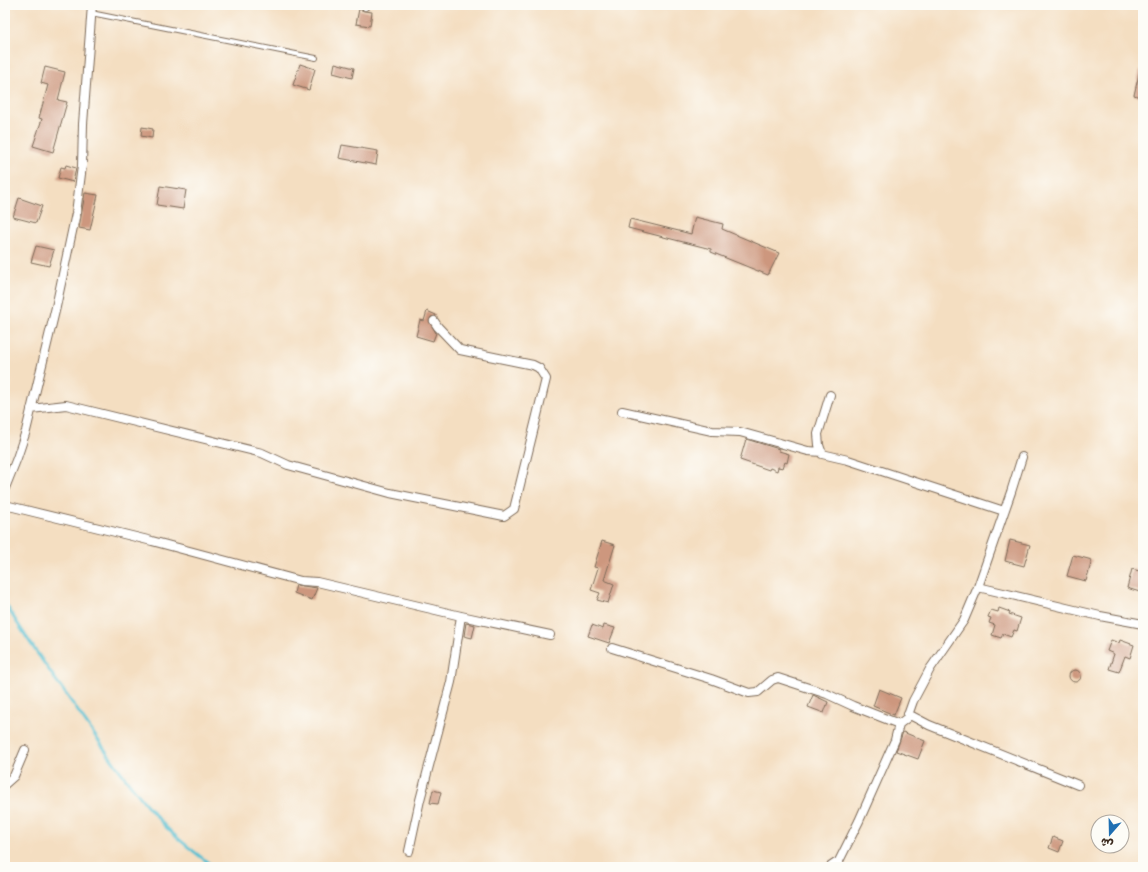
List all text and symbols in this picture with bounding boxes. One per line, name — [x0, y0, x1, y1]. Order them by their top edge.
north arrow — [1090, 814, 1130, 854]
text: ش — [1098, 834, 1115, 854]

